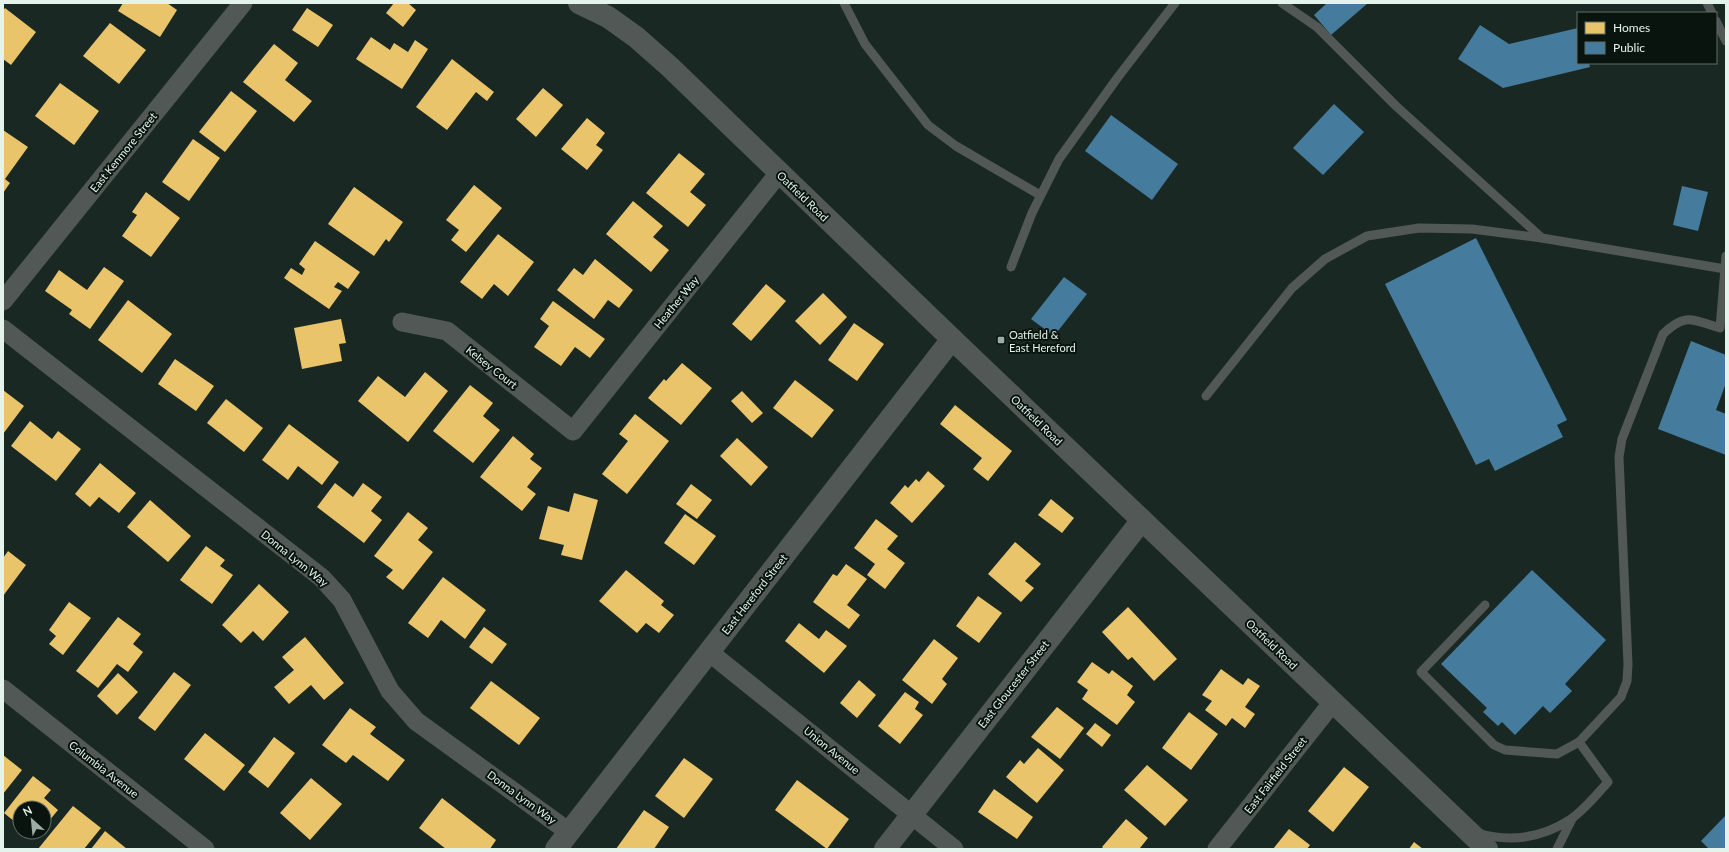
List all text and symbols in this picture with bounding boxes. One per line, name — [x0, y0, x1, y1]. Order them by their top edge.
legend — [1577, 12, 1717, 64]
text: Homes — [1613, 20, 1650, 35]
text: Public — [1613, 40, 1645, 55]
street label: East Kenmore Street — [87, 109, 159, 194]
street label: Oatfield Road — [775, 168, 831, 224]
street label: Heather Way — [651, 273, 701, 331]
place label: Oatfield & East Hereford — [1009, 328, 1076, 354]
marker: Oatfield & East Hereford — [996, 335, 1006, 345]
street label: Kelsey Court — [464, 343, 520, 391]
street label: Oatfield Road — [1009, 392, 1065, 448]
street label: Donna Lynn Way — [259, 527, 331, 589]
street label: East Hereford Street — [719, 551, 789, 637]
street label: Oatfield Road — [1244, 616, 1300, 672]
street label: East Gloucester Street — [975, 638, 1051, 730]
street label: Union Avenue — [802, 724, 863, 777]
street label: East Fairfield Street — [1241, 734, 1309, 816]
street label: Columbia Avenue — [67, 738, 141, 800]
street label: Donna Lynn Way — [485, 768, 559, 827]
north arrow — [12, 800, 52, 840]
text: N — [21, 803, 34, 818]

